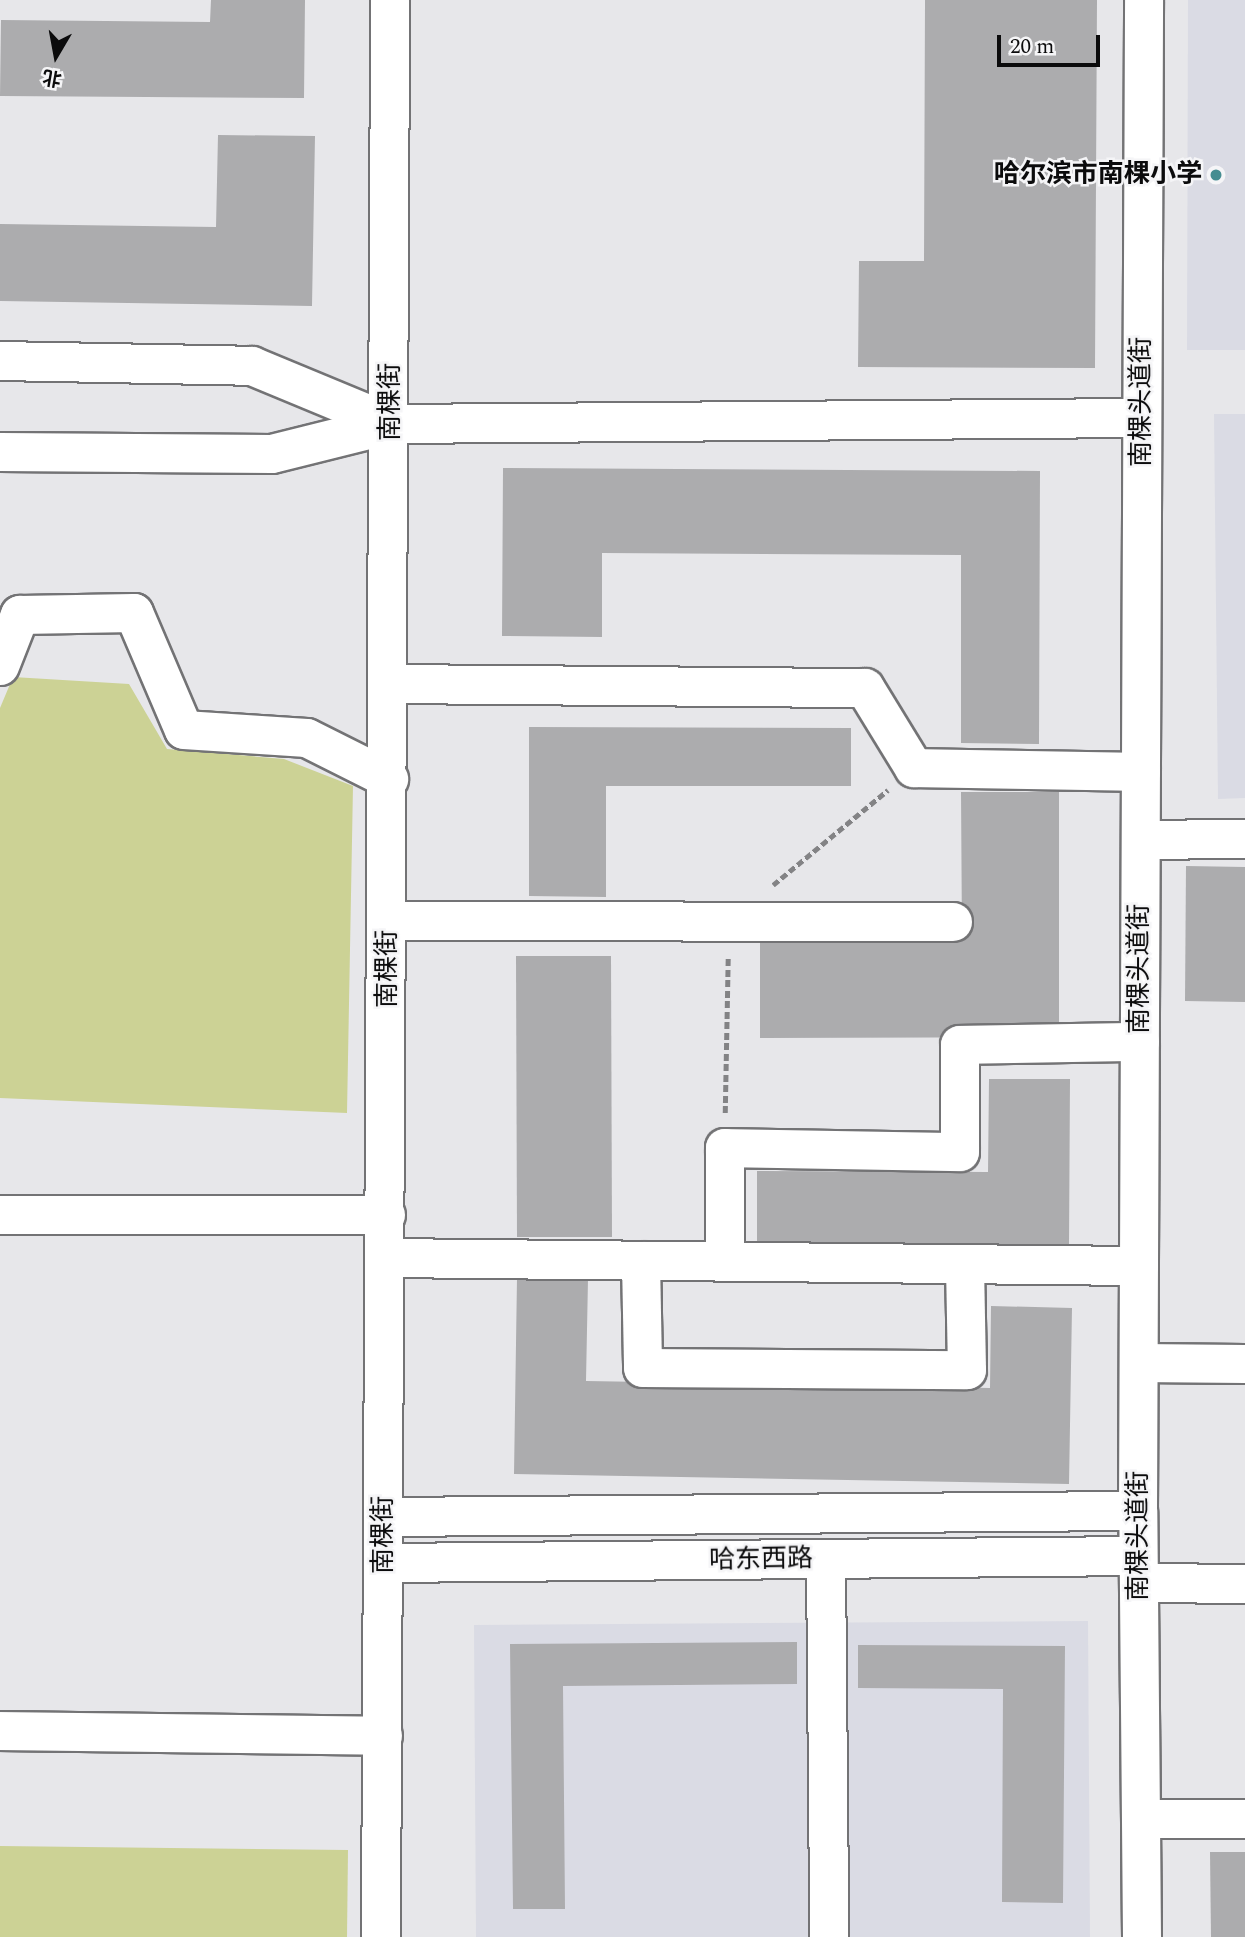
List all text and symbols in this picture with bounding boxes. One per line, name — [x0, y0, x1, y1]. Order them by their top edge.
north arrow — [21, 21, 91, 91]
scale bar — [1000, 21, 1103, 65]
text: 20 m — [1010, 31, 1054, 63]
text: 北 — [40, 61, 64, 93]
place label: 哈尔滨市南棵小学 — [994, 159, 1202, 191]
marker: 哈尔滨市南棵小学 — [1208, 167, 1224, 183]
street label: 南棵头道街 — [1126, 337, 1158, 467]
street label: 南棵街 — [375, 363, 407, 441]
street label: 南棵头道街 — [1124, 904, 1156, 1034]
street label: 南棵街 — [372, 930, 404, 1008]
street label: 南棵头道街 — [1123, 1471, 1155, 1601]
street label: 南棵街 — [368, 1496, 400, 1574]
street label: 哈东西路 — [709, 1543, 813, 1577]

